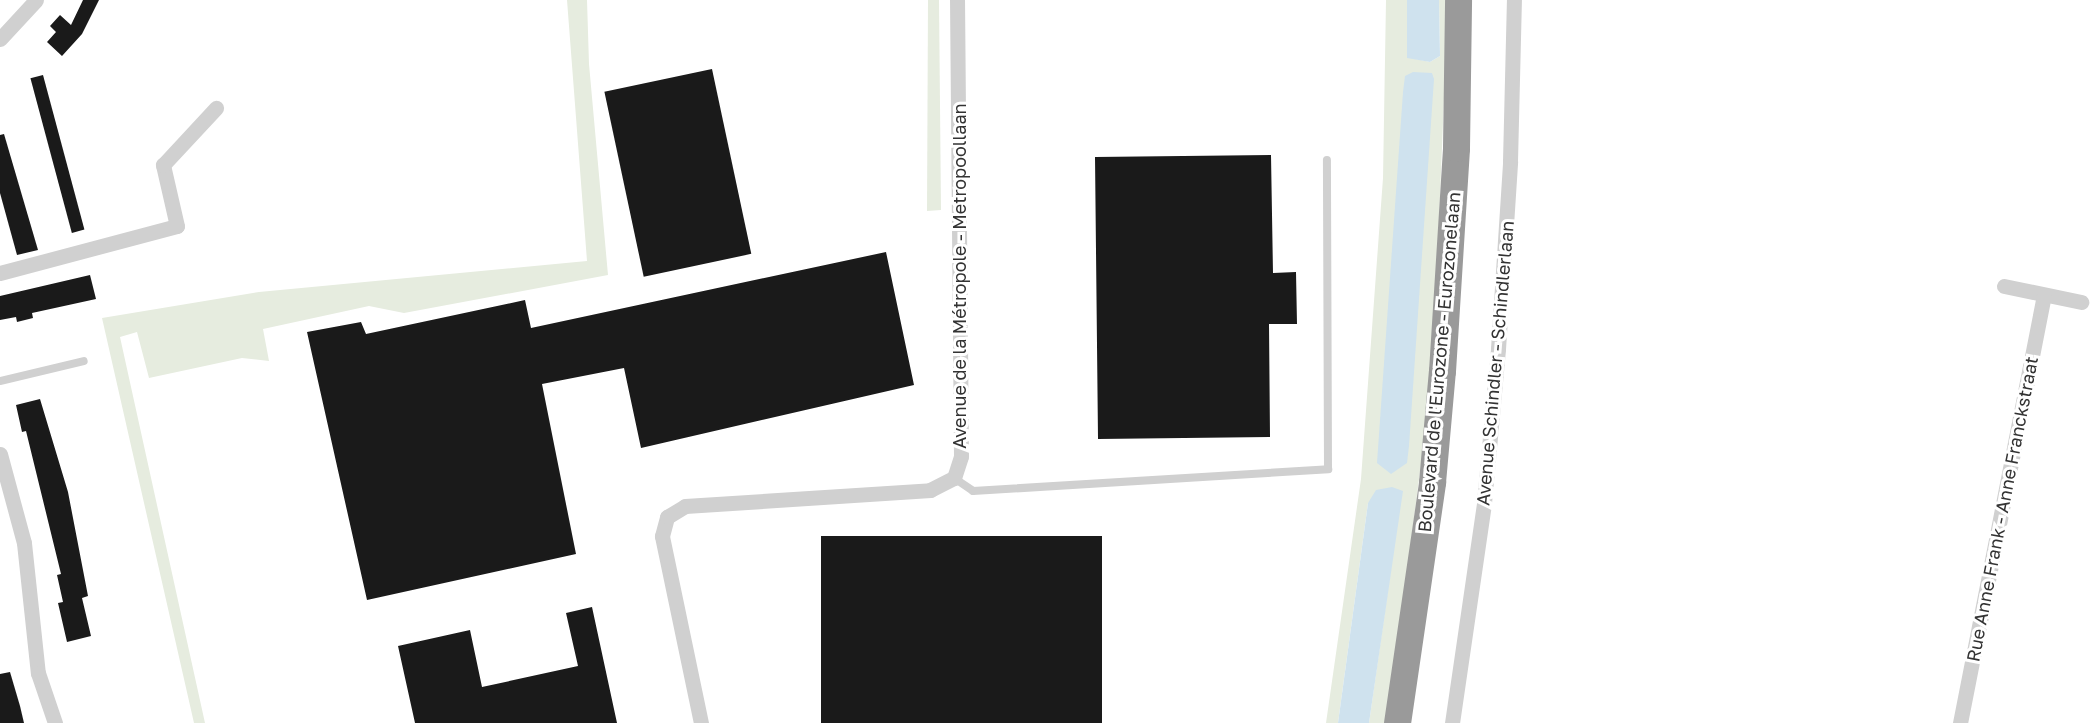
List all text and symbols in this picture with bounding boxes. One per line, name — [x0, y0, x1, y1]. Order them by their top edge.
street label: Avenue de la Métropole - Metropoollaan — [948, 103, 970, 449]
street label: Boulevard de l'Eurozone - Eurozonelaan — [1413, 191, 1465, 533]
street label: Avenue Schindler - Schindlerlaan — [1472, 220, 1518, 506]
street label: Rue Anne Frank - Anne Franckstraat — [1962, 355, 2042, 663]

